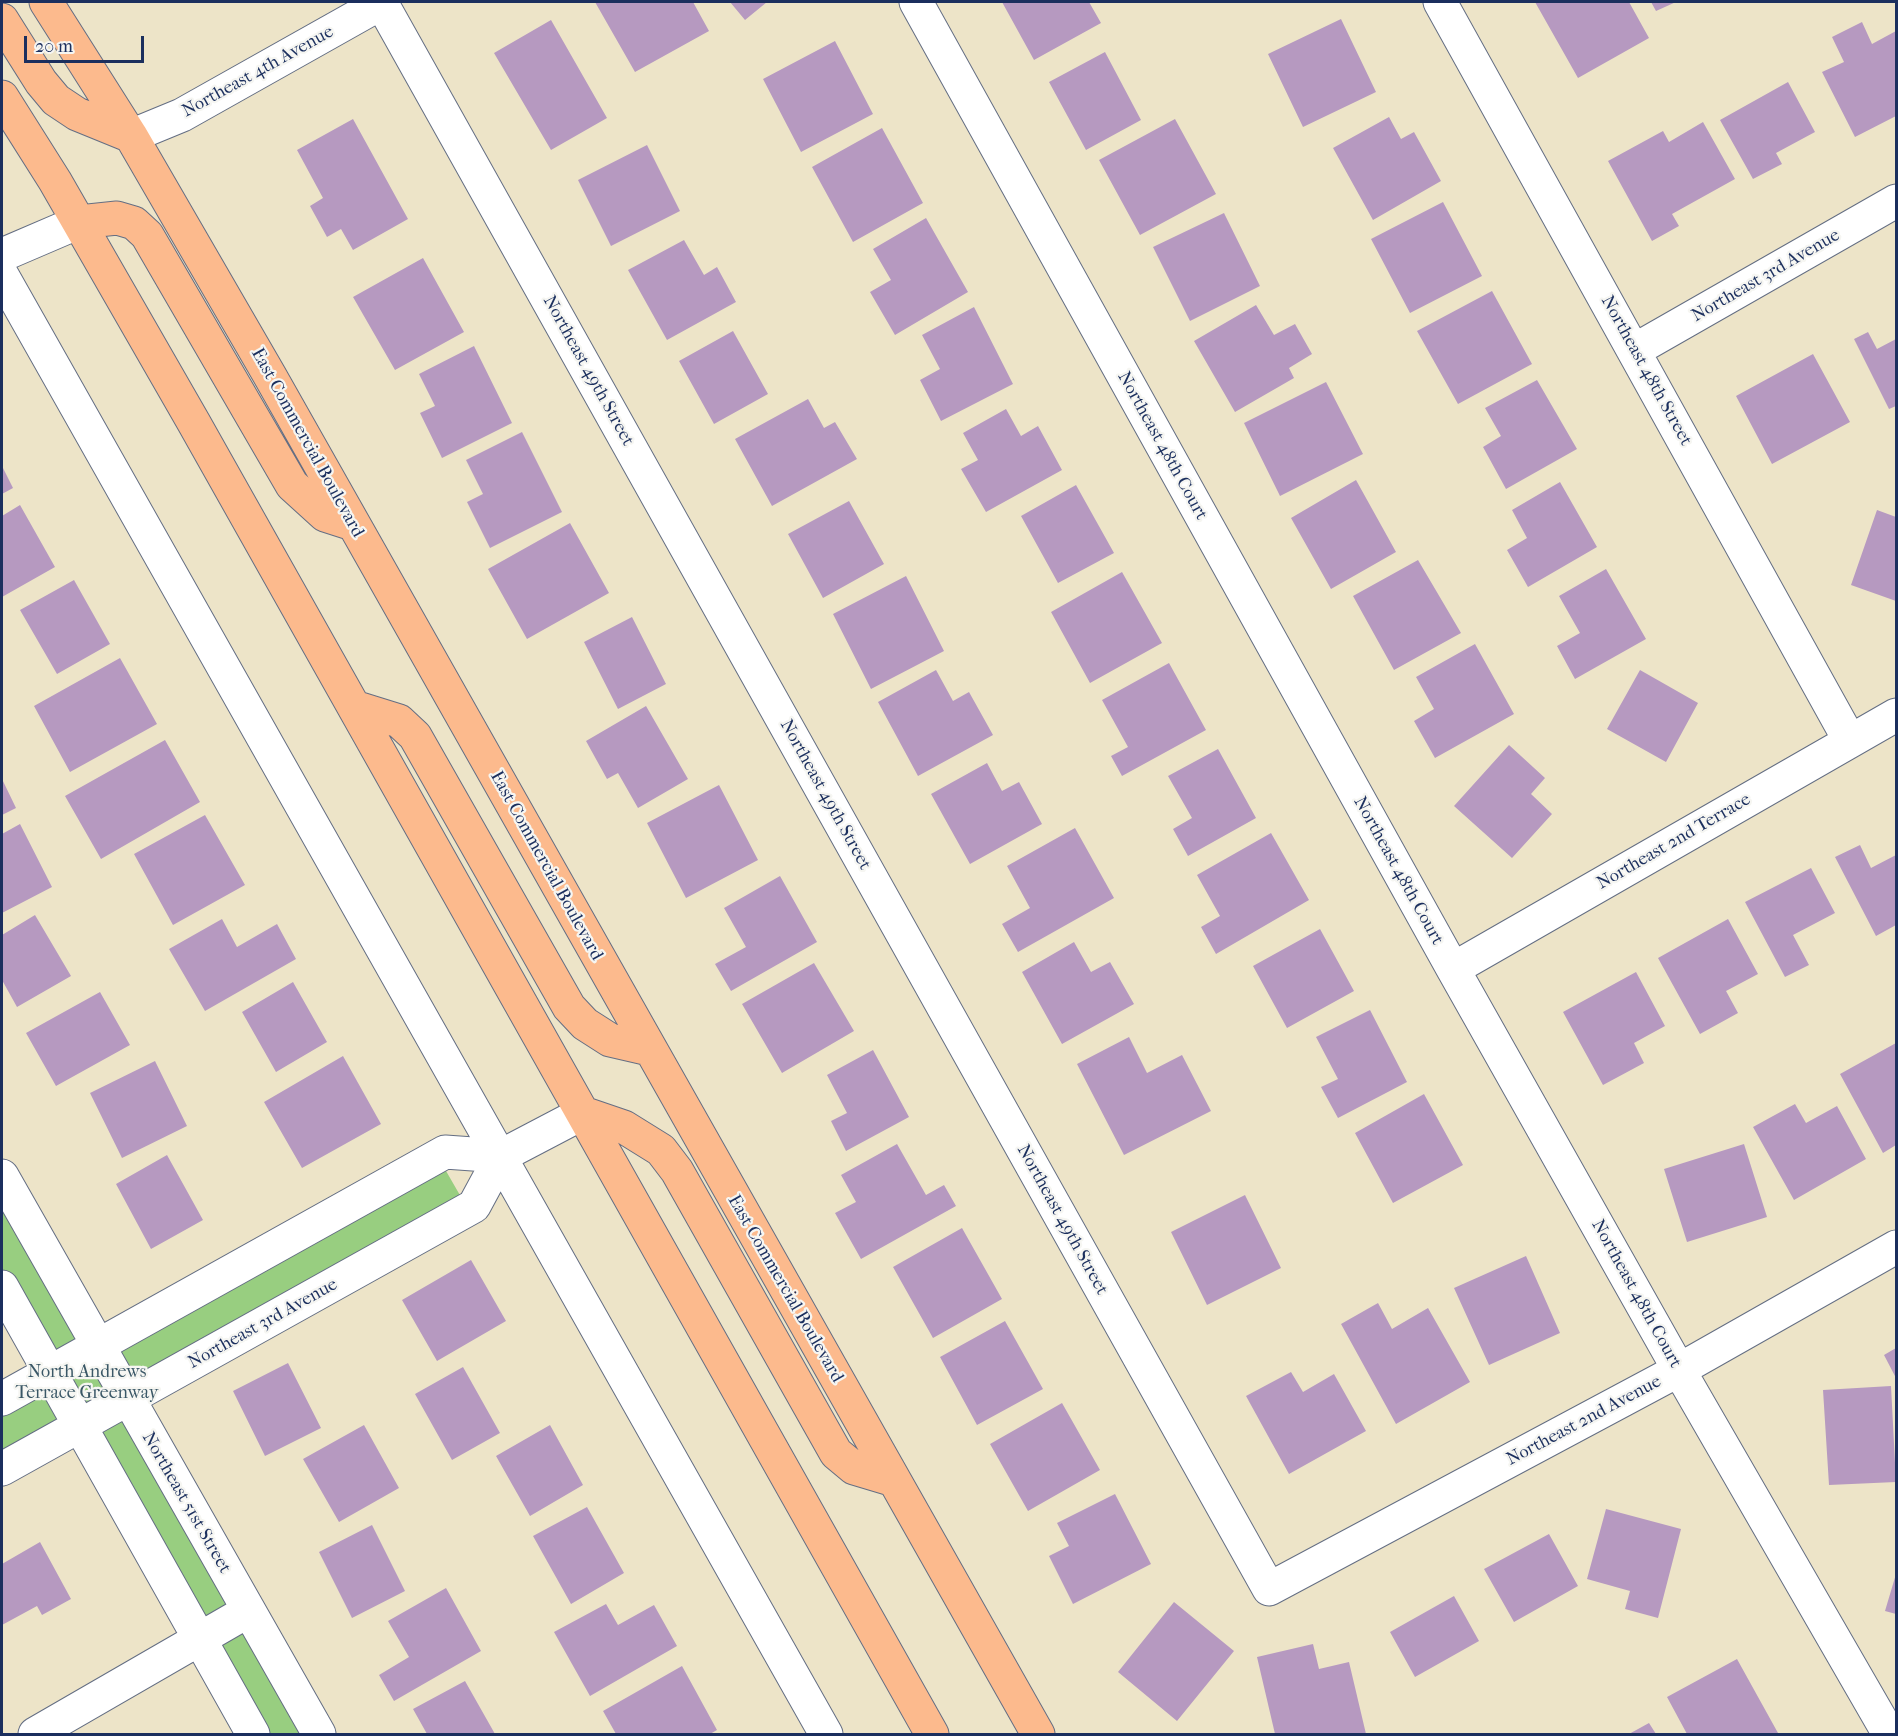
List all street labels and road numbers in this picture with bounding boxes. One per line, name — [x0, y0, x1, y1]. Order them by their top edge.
street label: Northeast 4th Avenue — [179, 21, 337, 123]
street label: Northeast 3rd Avenue — [1688, 225, 1844, 327]
street label: Northeast 49th Street — [538, 292, 638, 450]
street label: Northeast 48th Street — [1596, 292, 1696, 450]
street label: East Commercial Boulevard — [246, 345, 368, 541]
street label: Northeast 48th Court — [1112, 368, 1212, 524]
street label: Northeast 49th Street — [775, 716, 875, 874]
street label: East Commercial Boulevard — [485, 768, 607, 964]
street label: Northeast 2nd Terrace — [1593, 789, 1755, 895]
street label: Northeast 48th Court — [1348, 793, 1448, 949]
street label: Northeast 49th Street — [1012, 1141, 1112, 1299]
street label: East Commercial Boulevard — [722, 1191, 848, 1387]
street label: Northeast 48th Court — [1586, 1216, 1686, 1372]
street label: Northeast 3rd Avenue — [185, 1274, 341, 1374]
street label: Northeast 2nd Avenue — [1503, 1371, 1665, 1471]
street label: Northeast 51st Street — [137, 1429, 235, 1577]

